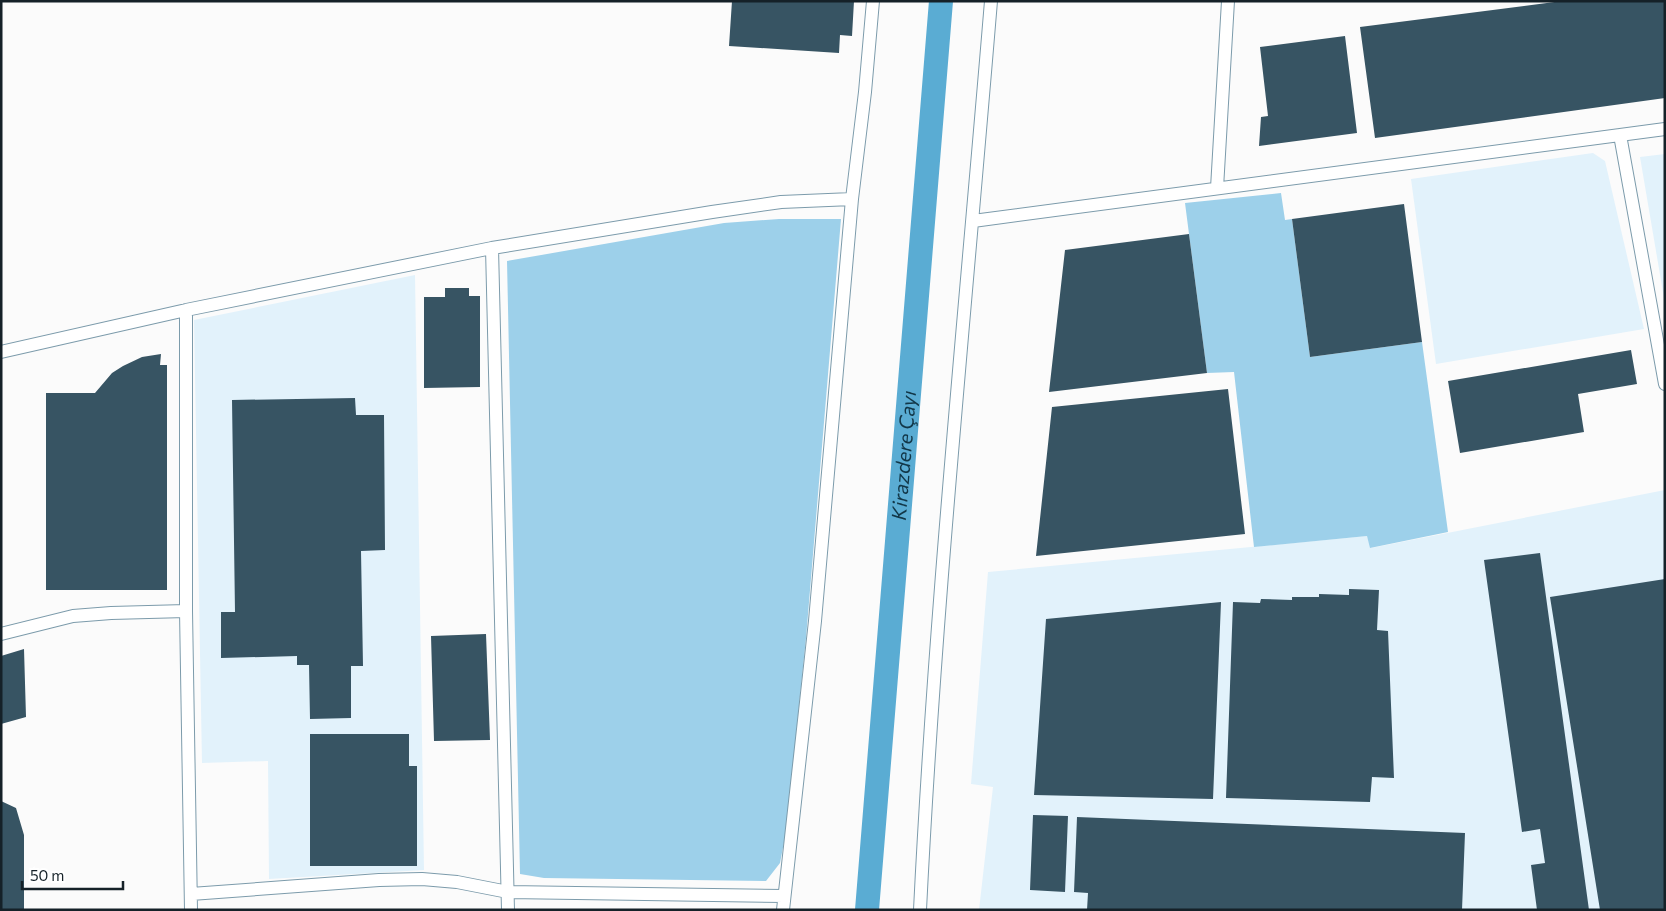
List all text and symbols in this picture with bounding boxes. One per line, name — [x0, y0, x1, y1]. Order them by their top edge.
water label: Kirazdere Çayı — [886, 390, 920, 521]
scale bar — [22, 858, 124, 890]
text: 50 m — [30, 866, 64, 884]

